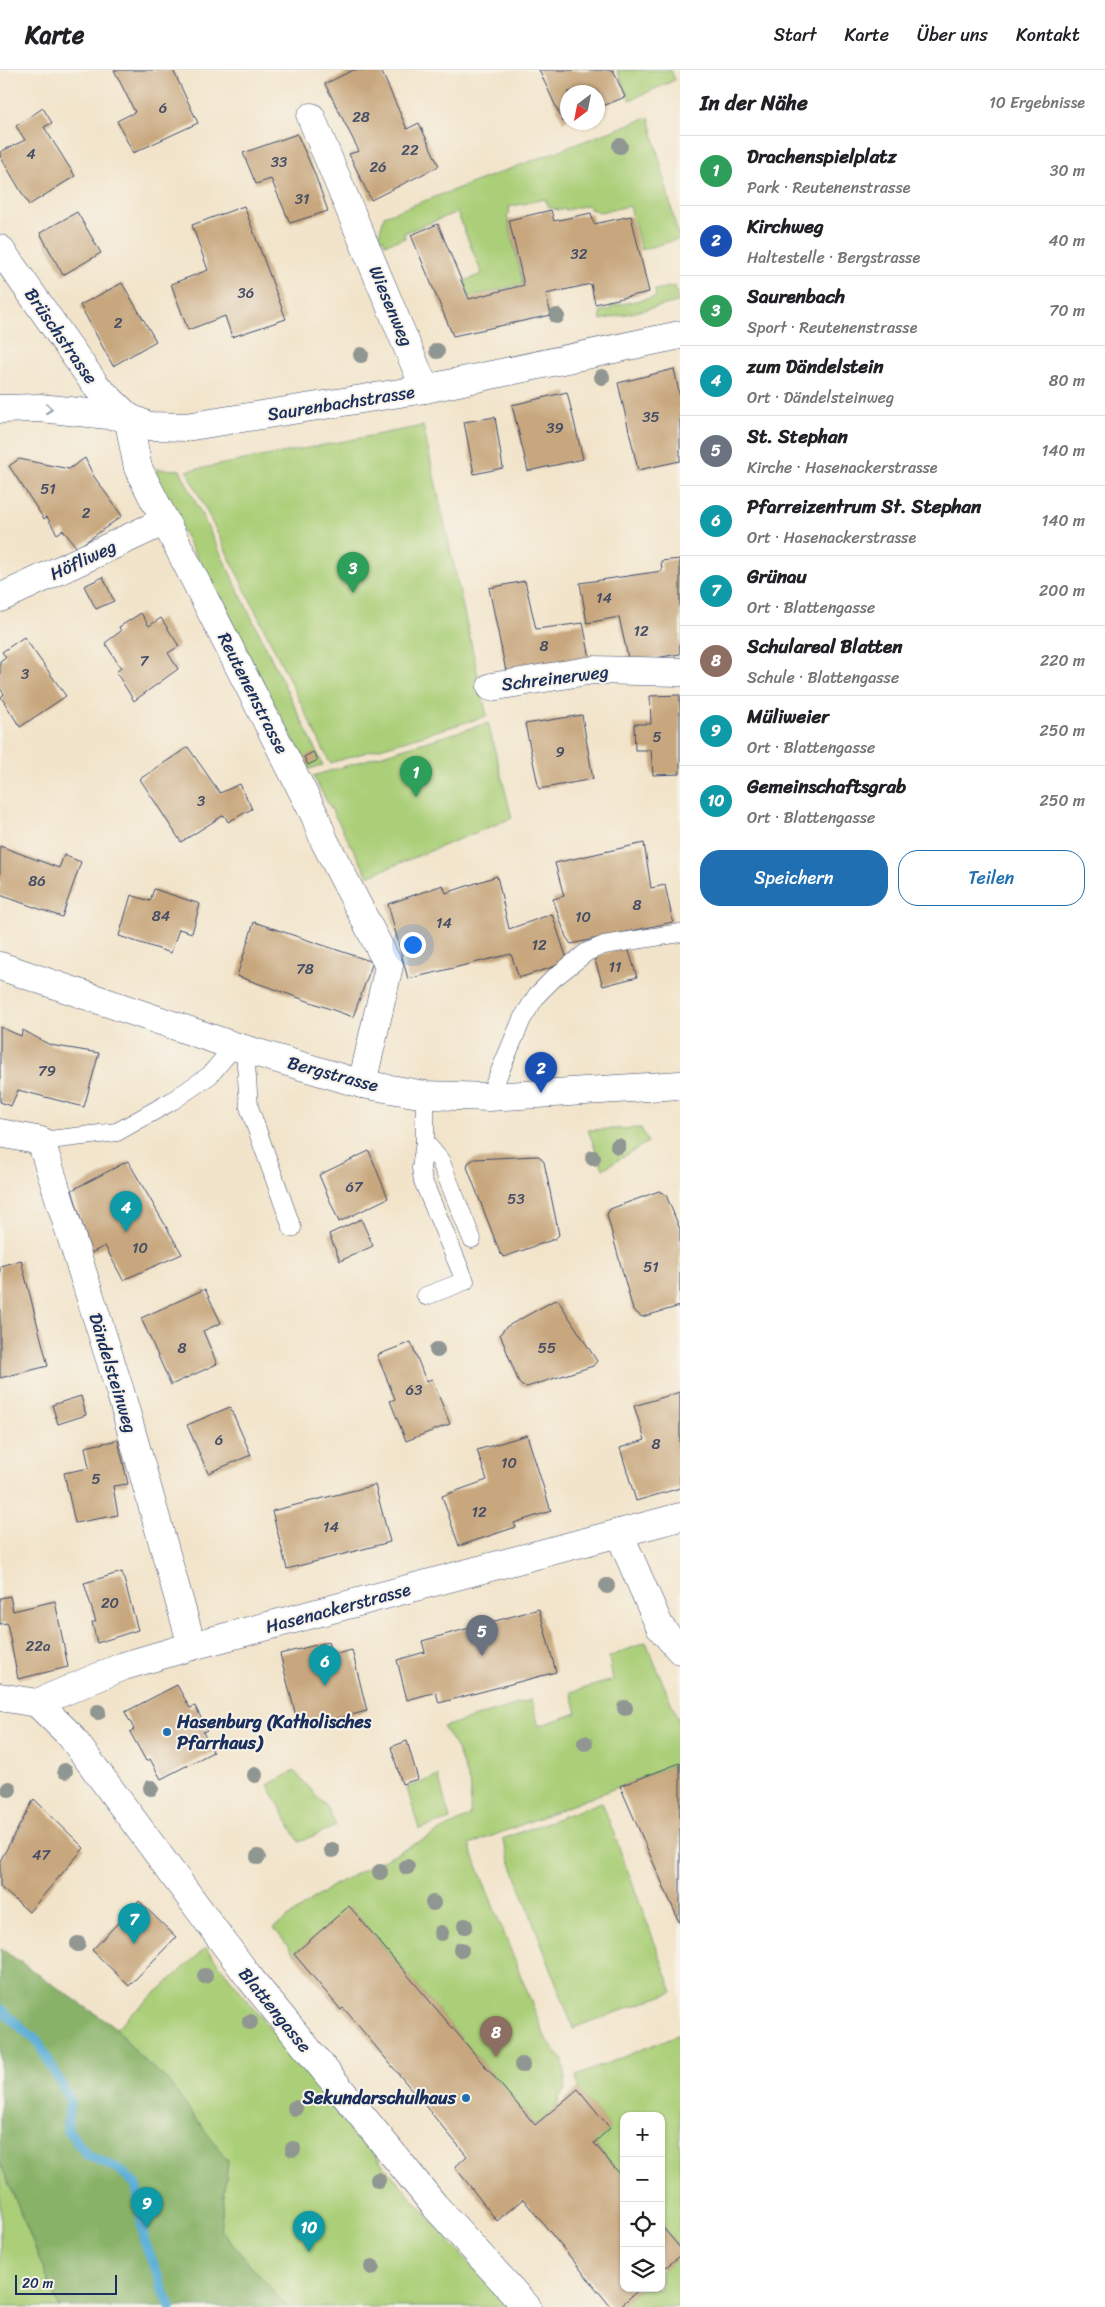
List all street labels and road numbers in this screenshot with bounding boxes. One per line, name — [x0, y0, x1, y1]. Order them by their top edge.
street label: Wiesenweg — [360, 260, 422, 352]
street label: Brüschstrasse — [16, 281, 106, 391]
street label: Saurenbachstrasse — [265, 376, 417, 430]
street label: Höfliweg — [44, 531, 122, 589]
street label: Reutenenstrasse — [209, 627, 298, 760]
street label: Schreinerweg — [500, 656, 610, 700]
street label: Bergstrasse — [284, 1046, 382, 1102]
street label: Dändelsteinweg — [80, 1309, 146, 1437]
street label: Hasenackerstrasse — [262, 1573, 415, 1643]
street label: Blattengasse — [230, 1960, 320, 2060]

